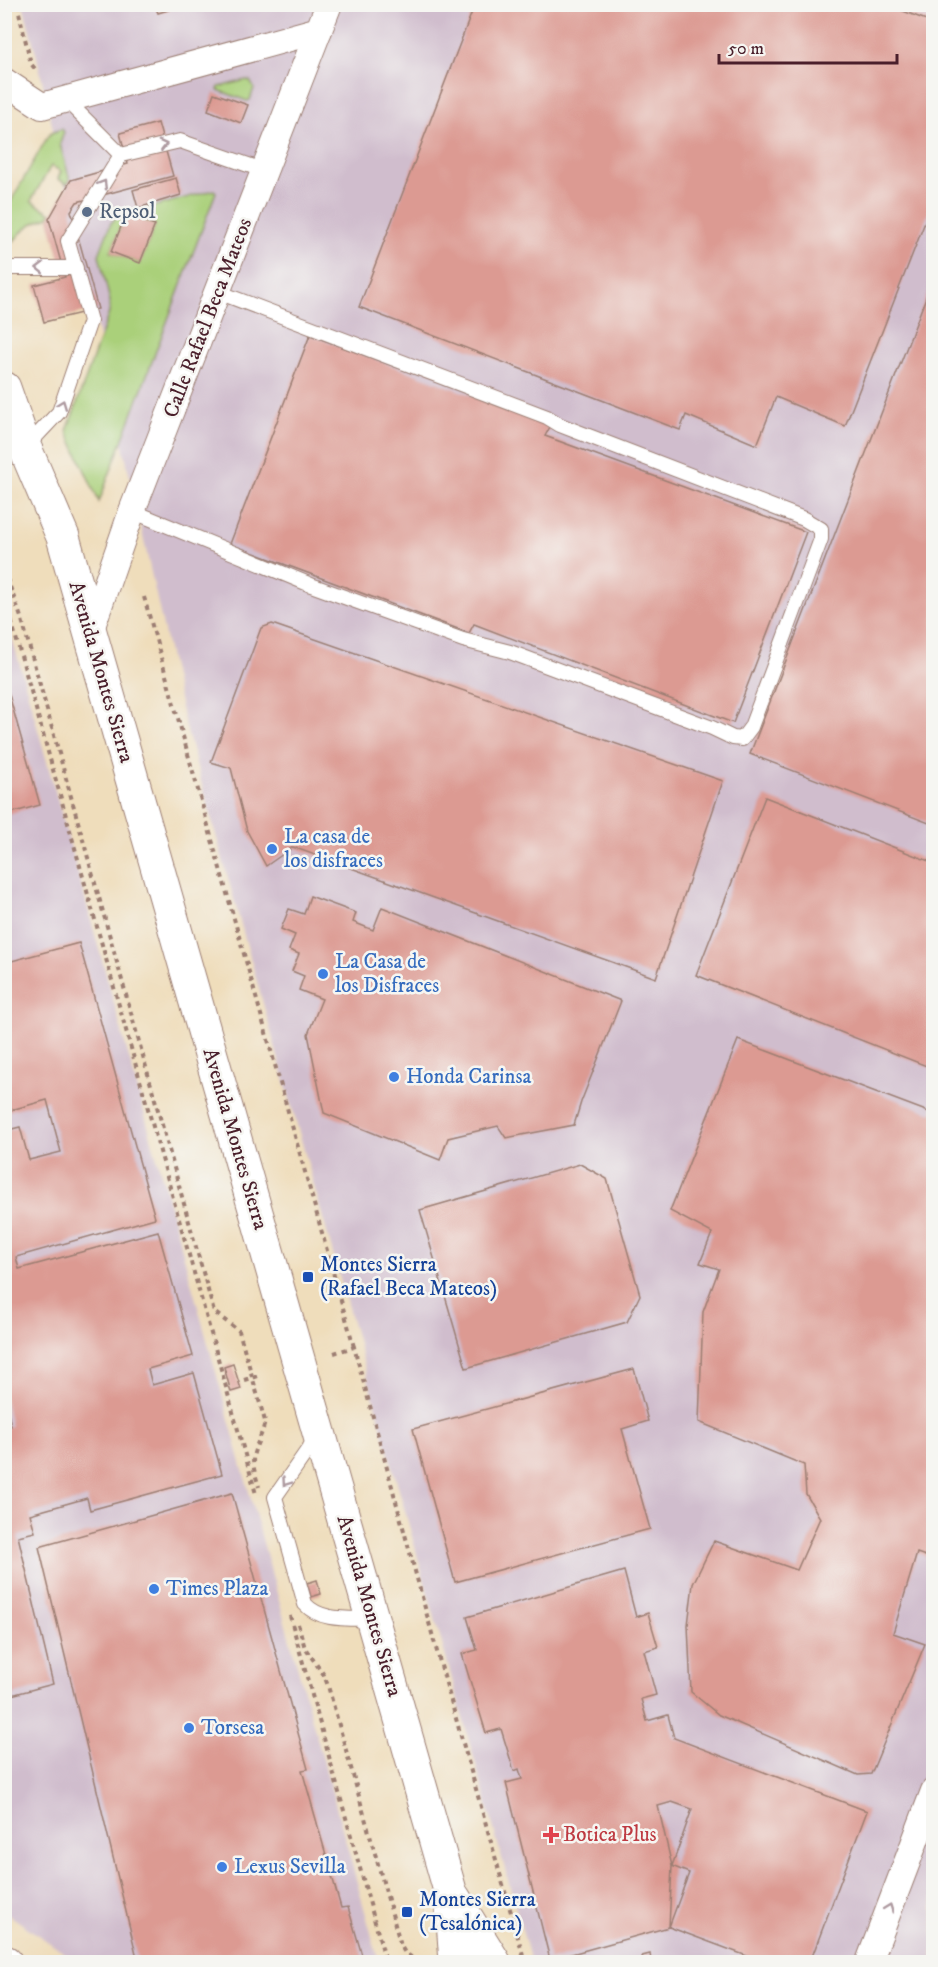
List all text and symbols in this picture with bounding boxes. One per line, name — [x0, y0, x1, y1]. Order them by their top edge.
scale bar — [719, 27, 898, 65]
text: 50 m — [728, 38, 764, 60]
one-way arrow — [158, 139, 168, 152]
one-way arrow — [96, 180, 107, 190]
place label: Repsol — [99, 199, 156, 225]
marker: Repsol — [80, 205, 94, 219]
street label: Calle Rafael Beca Mateos — [158, 214, 258, 422]
one-way arrow — [36, 262, 45, 274]
one-way arrow — [54, 399, 67, 409]
street label: Avenida Montes Sierra — [63, 578, 139, 766]
place label: La casa de los disfraces — [284, 824, 383, 874]
marker: La casa de los disfraces — [265, 842, 279, 856]
place label: La Casa de los Disfraces — [335, 949, 439, 999]
marker: La Casa de los Disfraces — [316, 967, 330, 981]
street label: Avenida Montes Sierra — [197, 1045, 273, 1233]
place label: Honda Carinsa — [406, 1064, 531, 1090]
marker: Honda Carinsa — [387, 1070, 401, 1084]
place label: Montes Sierra (Rafael Beca Mateos) — [320, 1252, 497, 1302]
marker: Montes Sierra (Rafael Beca Mateos) — [301, 1270, 315, 1284]
one-way arrow — [282, 1475, 293, 1486]
street label: Avenida Montes Sierra — [331, 1512, 407, 1700]
place label: Times Plaza — [166, 1576, 269, 1602]
marker: Times Plaza — [147, 1582, 161, 1596]
place label: Torsesa — [201, 1715, 264, 1741]
marker: Torsesa — [182, 1721, 196, 1735]
place label: Botica Plus — [563, 1822, 657, 1848]
marker: Botica Plus — [544, 1828, 558, 1842]
place label: Lexus Sevilla — [234, 1854, 346, 1880]
marker: Lexus Sevilla — [215, 1860, 229, 1874]
place label: Montes Sierra (Tesalónica) — [419, 1887, 536, 1937]
one-way arrow — [882, 1903, 895, 1914]
marker: Montes Sierra (Tesalónica) — [400, 1905, 414, 1919]

